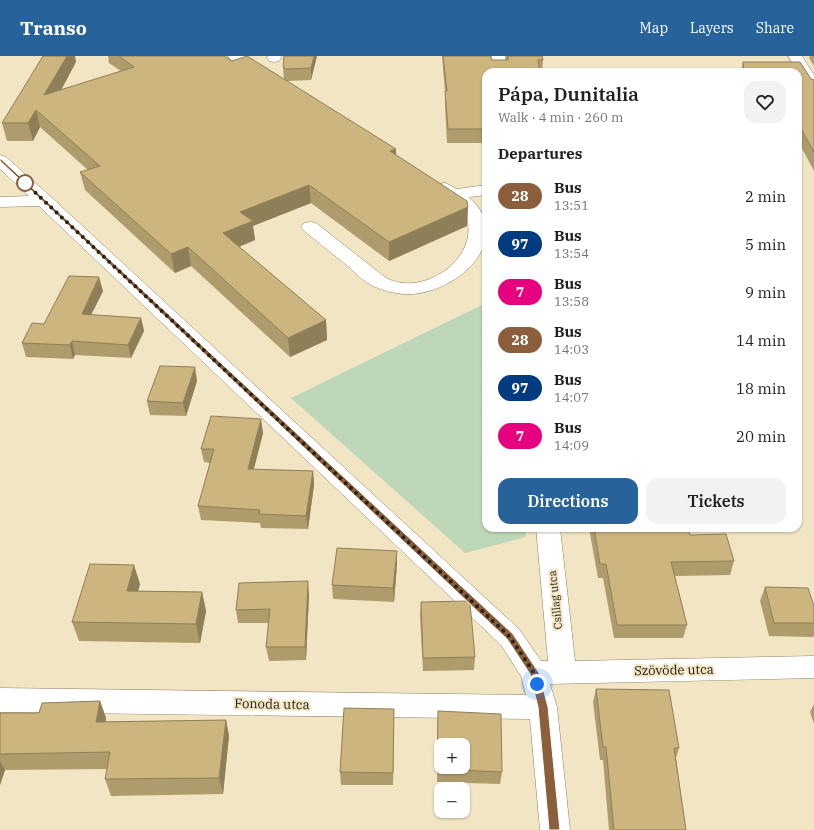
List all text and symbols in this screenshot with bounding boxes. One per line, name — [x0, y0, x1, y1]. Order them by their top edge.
text: Transo — [20, 16, 87, 40]
text: Map — [640, 19, 668, 37]
text: Layers — [690, 19, 734, 37]
text: Share — [756, 19, 794, 37]
button: heart — [744, 81, 786, 123]
text: Pápa, Dunitalia — [498, 82, 639, 106]
text: Walk · 4 min · 260 m — [498, 109, 623, 126]
text: Departures — [498, 144, 582, 163]
unlabelled marker — [16, 174, 34, 192]
text: Bus — [554, 178, 582, 197]
text: 28 — [512, 187, 528, 205]
text: 2 min — [745, 187, 786, 206]
text: 13:51 — [554, 197, 589, 214]
text: Bus — [554, 226, 582, 245]
text: 97 — [512, 235, 528, 253]
text: 5 min — [745, 235, 786, 254]
text: 13:54 — [554, 245, 589, 262]
text: Bus — [554, 274, 582, 293]
text: 7 — [516, 283, 524, 301]
text: 9 min — [745, 283, 786, 302]
text: 13:58 — [554, 293, 589, 310]
text: Bus — [554, 322, 582, 341]
text: 28 — [512, 331, 528, 349]
text: 14 min — [736, 331, 786, 350]
text: 14:03 — [554, 341, 589, 358]
text: Bus — [554, 370, 582, 389]
text: 97 — [512, 379, 528, 397]
text: 18 min — [736, 379, 786, 398]
text: 14:07 — [554, 389, 589, 406]
text: Bus — [554, 418, 582, 437]
text: 7 — [516, 427, 524, 445]
text: 20 min — [736, 427, 786, 446]
text: 14:09 — [554, 437, 589, 454]
button: Directions — [498, 478, 638, 524]
button: Tickets — [646, 478, 786, 524]
street label: Csillag utca — [545, 570, 565, 630]
street label: Szövöde utca — [634, 661, 714, 679]
your location — [527, 674, 547, 694]
street label: Fonoda utca — [234, 695, 310, 713]
map controls — [434, 738, 470, 818]
button: + — [434, 738, 470, 774]
button: − — [434, 782, 470, 818]

